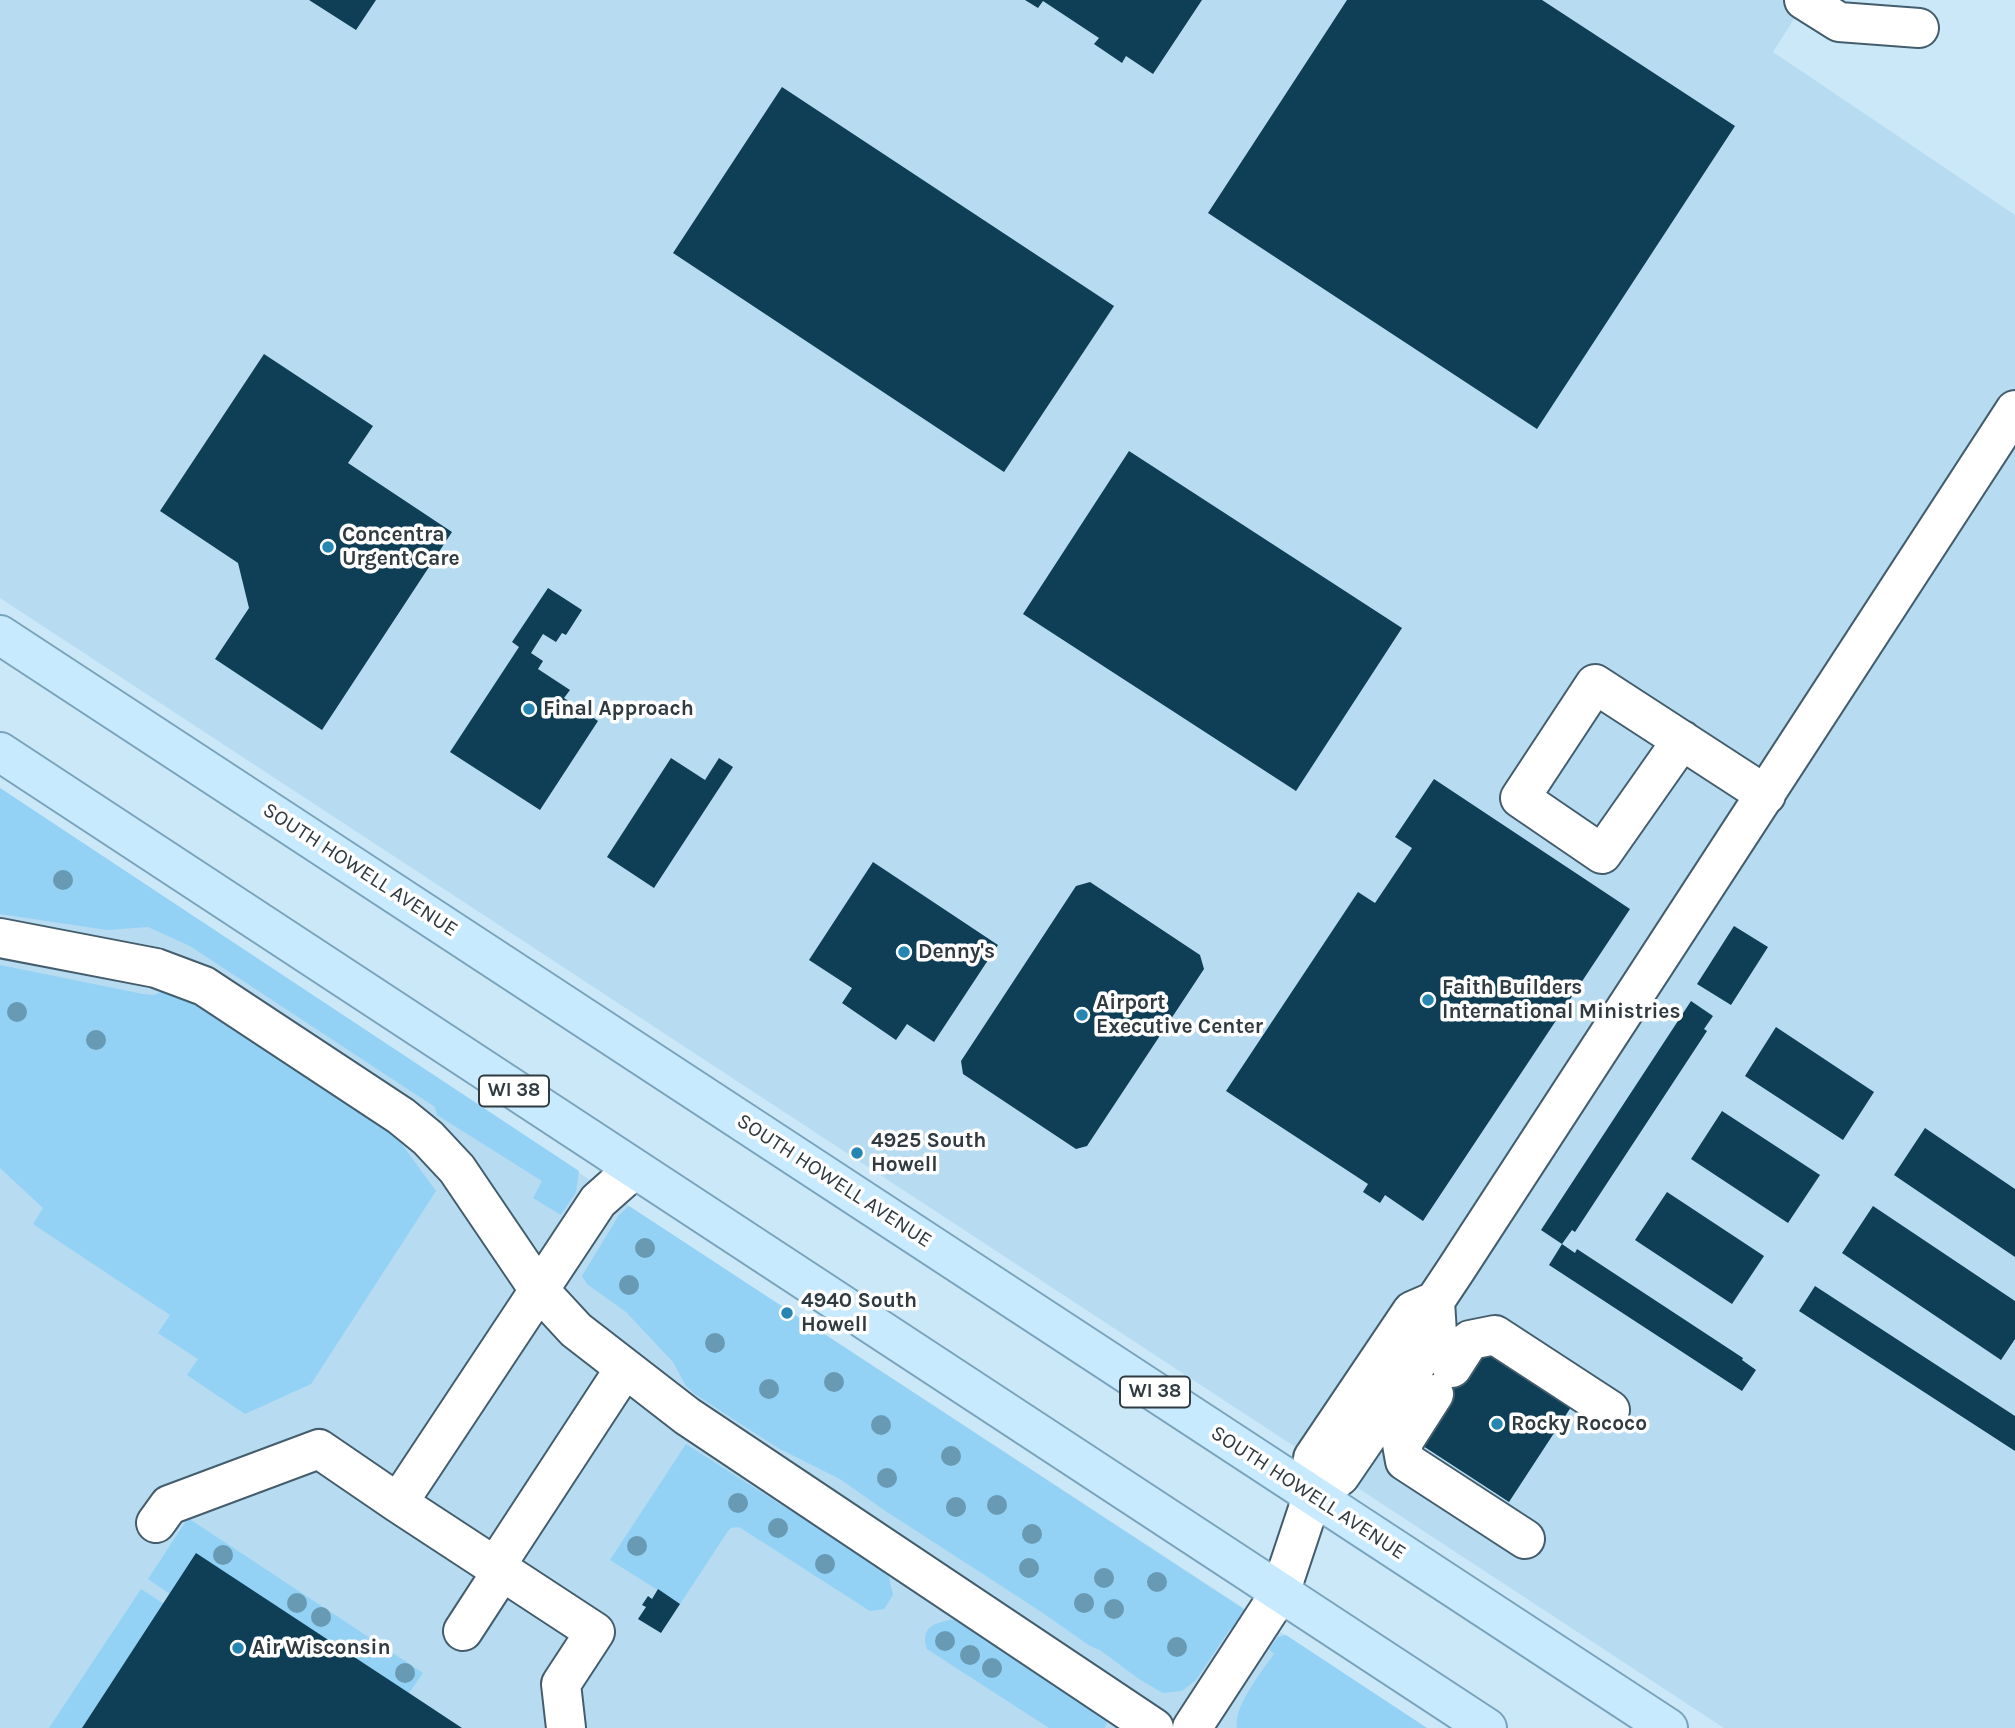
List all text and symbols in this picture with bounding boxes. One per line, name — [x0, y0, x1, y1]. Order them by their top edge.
place label: Concentra Urgent Care — [342, 522, 460, 572]
marker: Concentra Urgent Care — [320, 539, 336, 555]
place label: Final Approach — [543, 696, 694, 722]
marker: Final Approach — [521, 701, 537, 717]
street label: SOUTH HOWELL AVENUE — [258, 798, 462, 942]
place label: Denny's — [918, 939, 995, 965]
marker: Denny's — [896, 944, 912, 960]
place label: Faith Builders International Ministries — [1442, 975, 1681, 1025]
place label: Airport Executive Center — [1096, 990, 1263, 1040]
marker: Faith Builders International Ministries — [1420, 992, 1436, 1008]
marker: Airport Executive Center — [1074, 1007, 1090, 1023]
road number: WI 38 — [479, 1076, 549, 1106]
street label: SOUTH HOWELL AVENUE — [732, 1109, 936, 1253]
place label: 4925 South Howell — [871, 1128, 986, 1178]
marker: 4925 South Howell — [849, 1145, 865, 1161]
place label: 4940 South Howell — [801, 1288, 917, 1338]
marker: 4940 South Howell — [779, 1305, 795, 1321]
road number: WI 38 — [1120, 1376, 1190, 1408]
place label: Rocky Rococo — [1511, 1411, 1647, 1437]
marker: Rocky Rococo — [1489, 1416, 1505, 1432]
street label: SOUTH HOWELL AVENUE — [1206, 1421, 1410, 1565]
place label: Air Wisconsin — [252, 1635, 391, 1661]
marker: Air Wisconsin — [230, 1640, 246, 1656]

